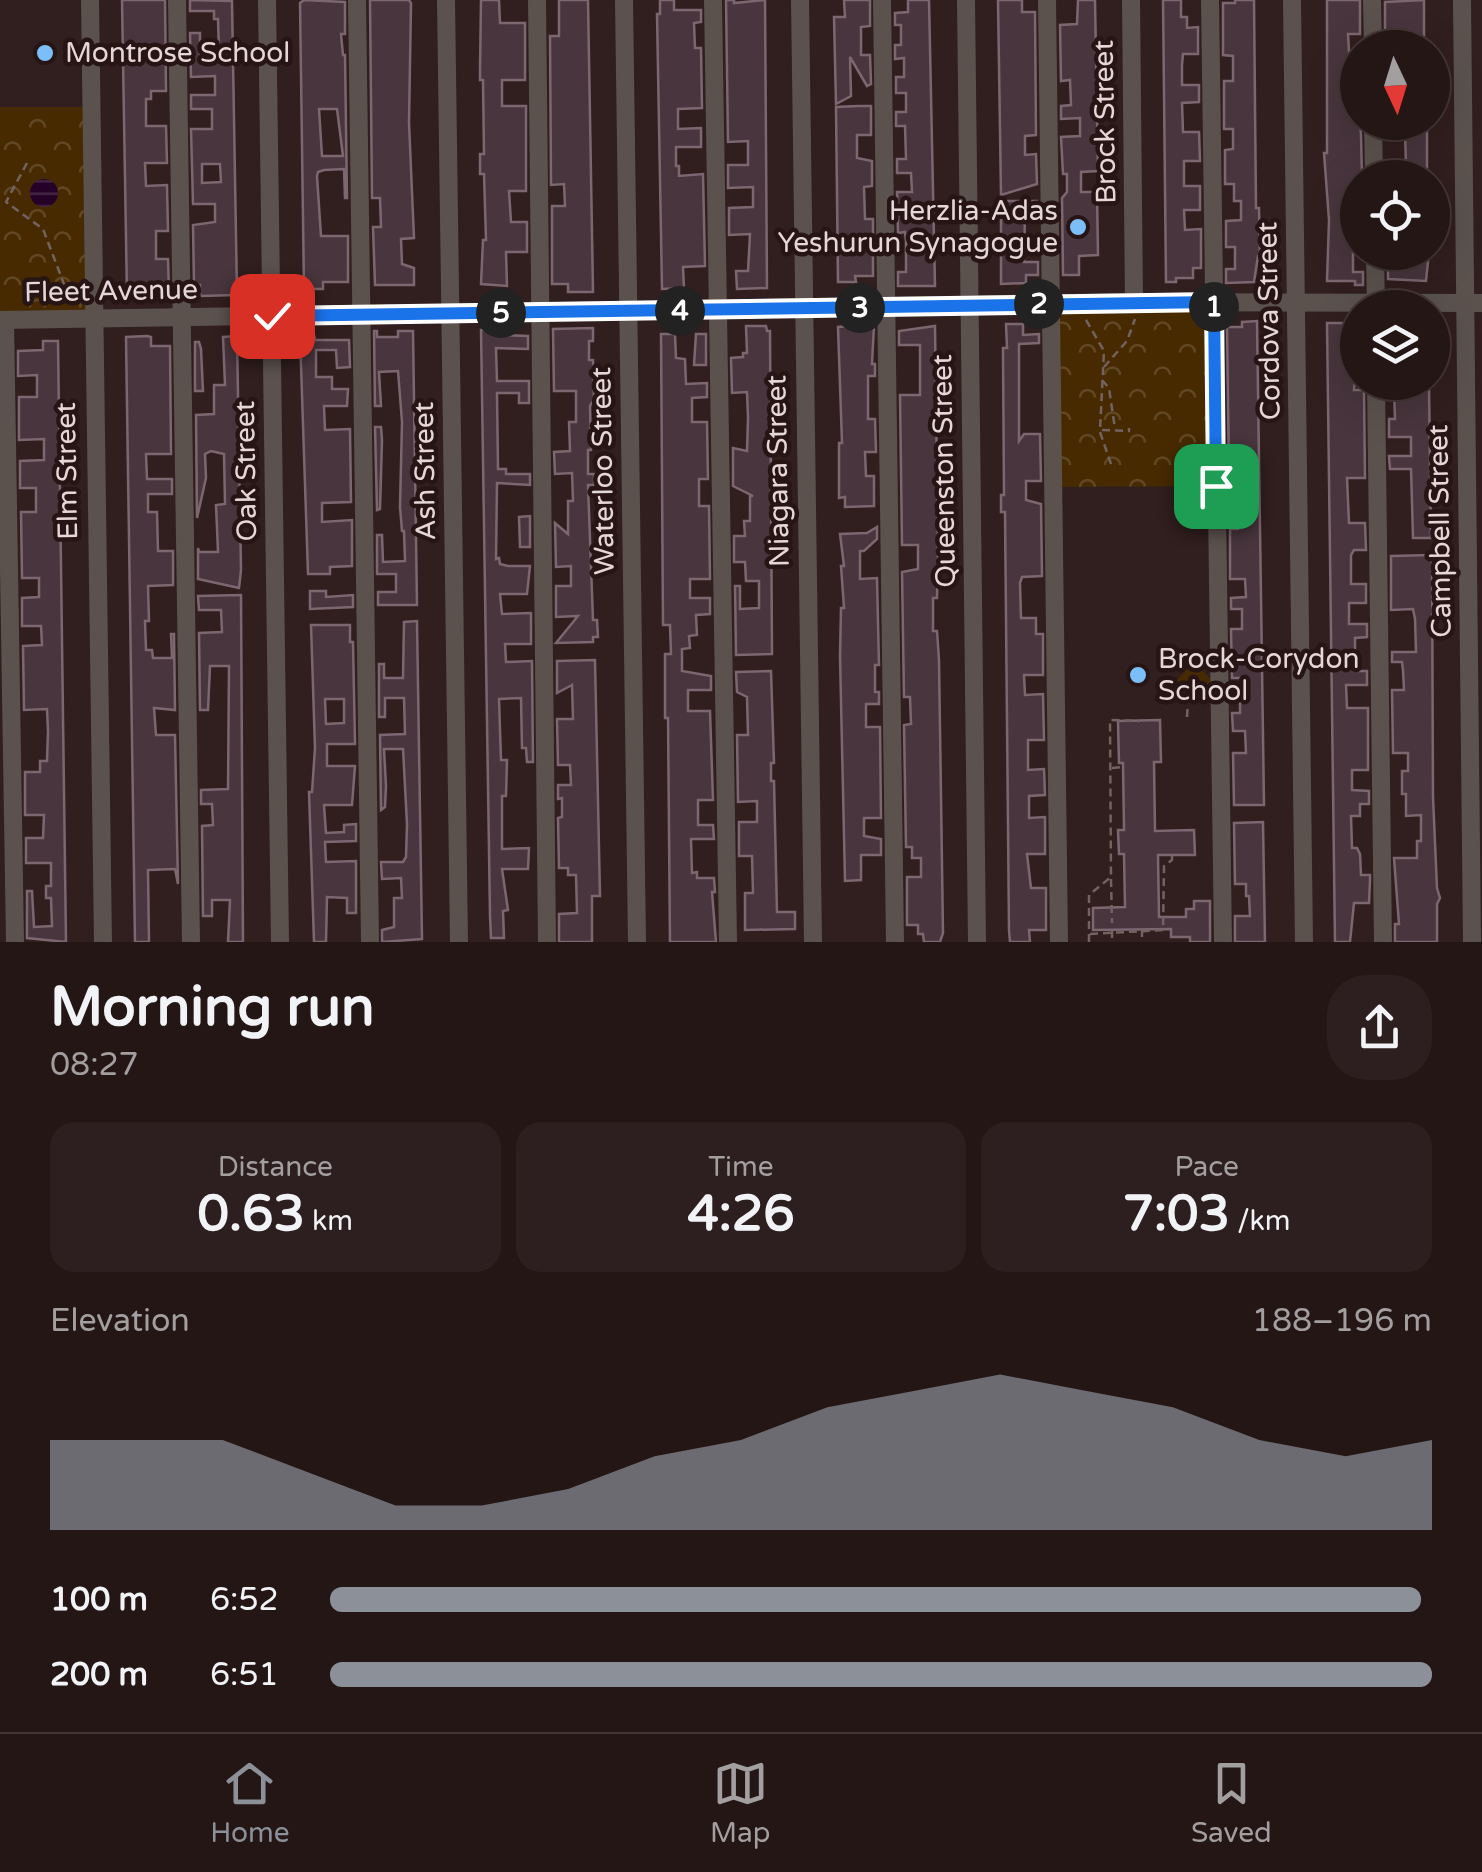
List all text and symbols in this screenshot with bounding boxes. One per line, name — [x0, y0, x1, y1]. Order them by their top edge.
north arrow — [1340, 30, 1450, 140]
map controls — [1340, 30, 1450, 400]
place label: Montrose School — [65, 36, 290, 70]
street label: Brock Street — [1087, 39, 1123, 204]
marker: Montrose School — [34, 42, 56, 64]
button: locate — [1340, 160, 1450, 270]
place label: Herzlia-Adas Yeshurun Synagogue — [777, 194, 1058, 260]
marker: Herzlia-Adas Yeshurun Synagogue — [1067, 216, 1089, 238]
street label: Cordova Street — [1250, 221, 1288, 421]
street label: Fleet Avenue — [24, 272, 198, 310]
pin — [230, 274, 315, 359]
pin: 2 — [1014, 279, 1064, 329]
pin: 1 — [1189, 282, 1239, 332]
pin: 3 — [835, 283, 885, 333]
pin: 4 — [655, 286, 705, 336]
text: 2 — [1030, 287, 1048, 321]
pin: 5 — [476, 288, 526, 338]
icon: check — [245, 289, 300, 344]
text: 1 — [1205, 290, 1223, 324]
button: layers — [1340, 290, 1450, 400]
text: 3 — [851, 291, 869, 325]
text: 4 — [671, 294, 689, 328]
text: 5 — [492, 296, 510, 330]
street label: Queenston Street — [925, 354, 963, 588]
street label: Waterloo Street — [584, 366, 622, 575]
street label: Niagara Street — [759, 374, 797, 567]
street label: Oak Street — [228, 400, 264, 542]
street label: Elm Street — [49, 401, 85, 540]
street label: Ash Street — [407, 401, 443, 541]
street label: Campbell Street — [1421, 424, 1459, 638]
pin — [1174, 444, 1259, 529]
icon: arrive — [1189, 459, 1244, 514]
place label: Brock-Corydon School — [1158, 642, 1360, 708]
marker: Brock-Corydon School — [1127, 664, 1149, 686]
text: Morning run — [50, 975, 375, 1041]
button: share — [1327, 975, 1432, 1080]
text: 08:27 — [50, 1046, 139, 1084]
text: Distance — [218, 1150, 333, 1184]
text: Time — [708, 1150, 774, 1184]
text: Pace — [1174, 1150, 1239, 1184]
text: 0.63 — [198, 1184, 305, 1244]
text: 4:26 — [687, 1184, 795, 1244]
text: 7:03 — [1123, 1184, 1230, 1244]
text: km — [305, 1204, 353, 1238]
text: /km — [1230, 1204, 1291, 1238]
text: Elevation — [50, 1302, 190, 1340]
text: 188–196 m — [1252, 1302, 1432, 1340]
text: 100 m — [50, 1581, 148, 1619]
text: 6:52 — [210, 1581, 279, 1619]
text: 200 m — [50, 1656, 148, 1694]
text: 6:51 — [210, 1656, 279, 1694]
tab: Home — [210, 1756, 290, 1850]
tab: Map — [710, 1756, 770, 1850]
tab: Saved — [1191, 1756, 1272, 1850]

